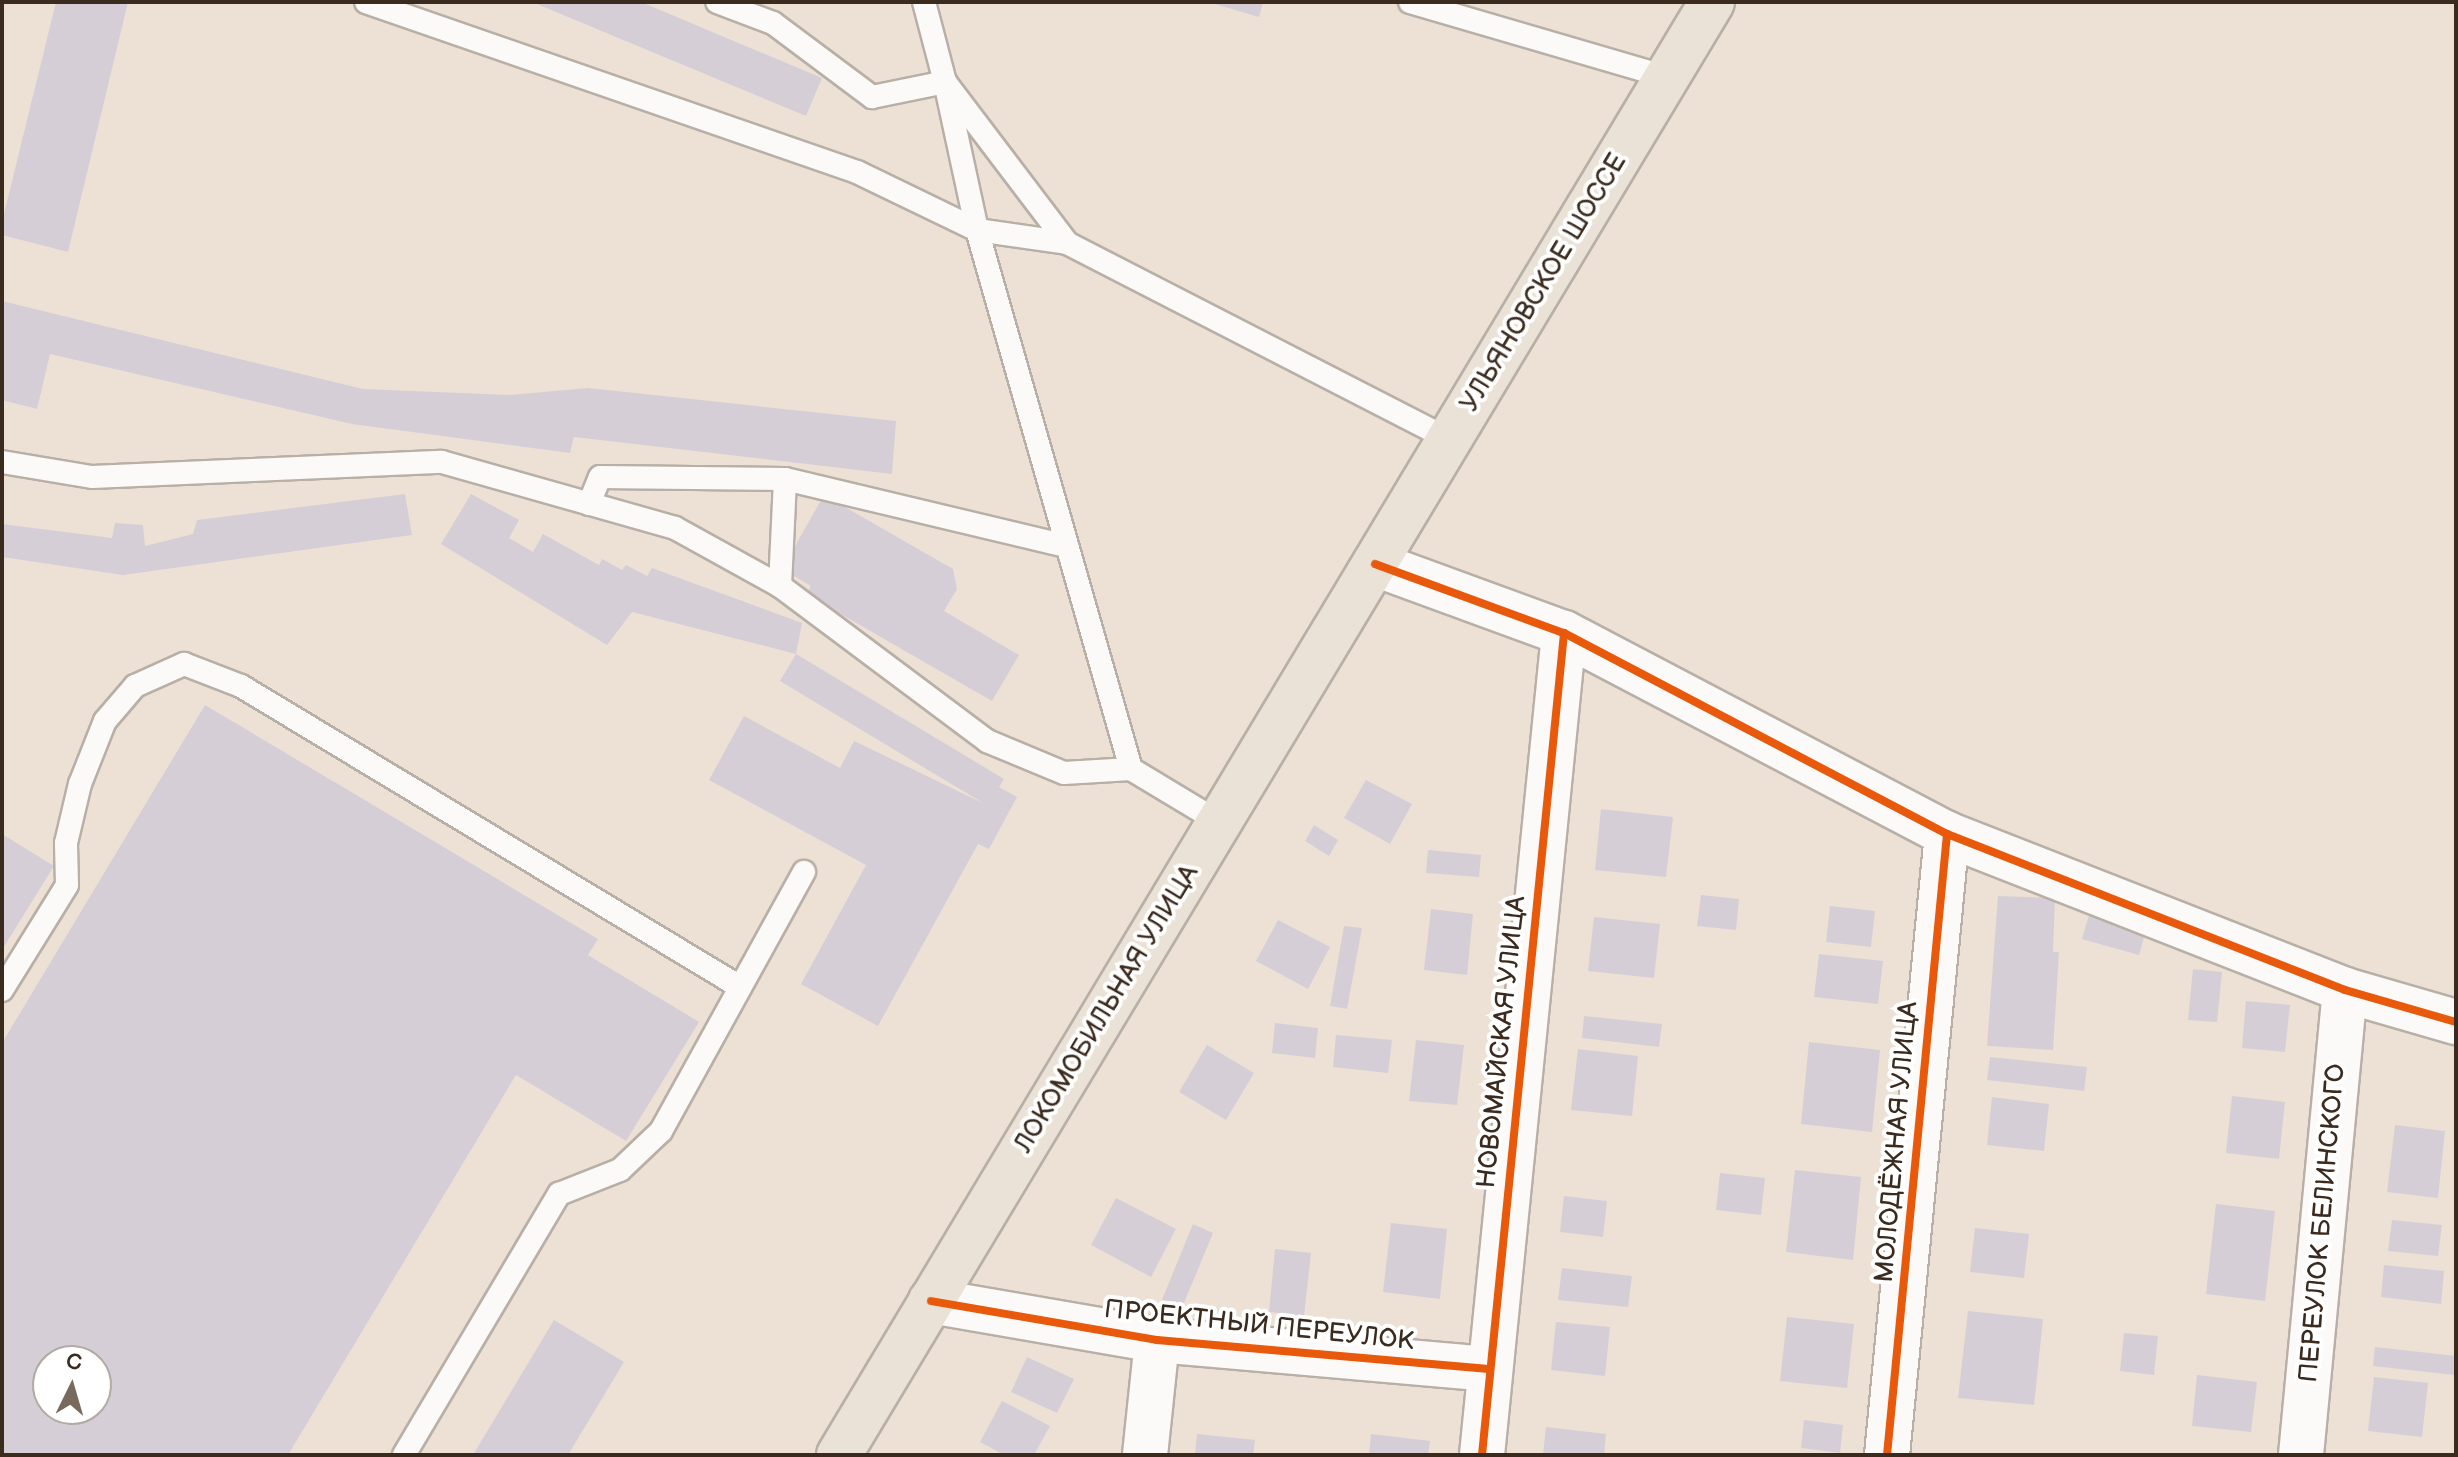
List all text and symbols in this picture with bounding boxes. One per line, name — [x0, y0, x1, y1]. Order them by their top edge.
street label: УЛЬЯНОВСКОЕ ШОССЕ — [1454, 148, 1634, 418]
street label: ЛОКОМОБИЛЬНАЯ УЛИЦА — [1009, 859, 1205, 1159]
street label: НОВОМАЙСКАЯ УЛИЦА — [1471, 894, 1533, 1190]
street label: МОЛОДЁЖНАЯ УЛИЦА — [1869, 1000, 1925, 1284]
street label: ПЕРЕУЛОК БЕЛИНСКОГО — [2294, 1062, 2352, 1384]
street label: ПРОЕКТНЫЙ ПЕРЕУЛОК — [1103, 1294, 1415, 1358]
north arrow — [32, 1345, 112, 1425]
text: С — [65, 1348, 83, 1377]

